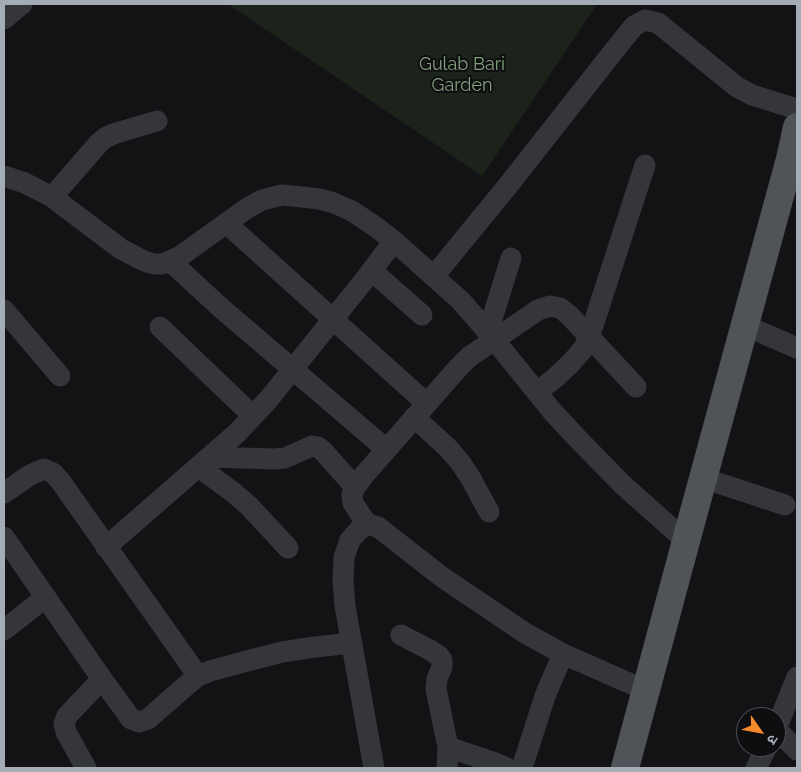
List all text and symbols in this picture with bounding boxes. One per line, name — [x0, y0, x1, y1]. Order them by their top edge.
park label: Gulab Bari Garden — [419, 54, 505, 96]
north arrow — [736, 707, 786, 757]
text: उ — [764, 732, 782, 747]

